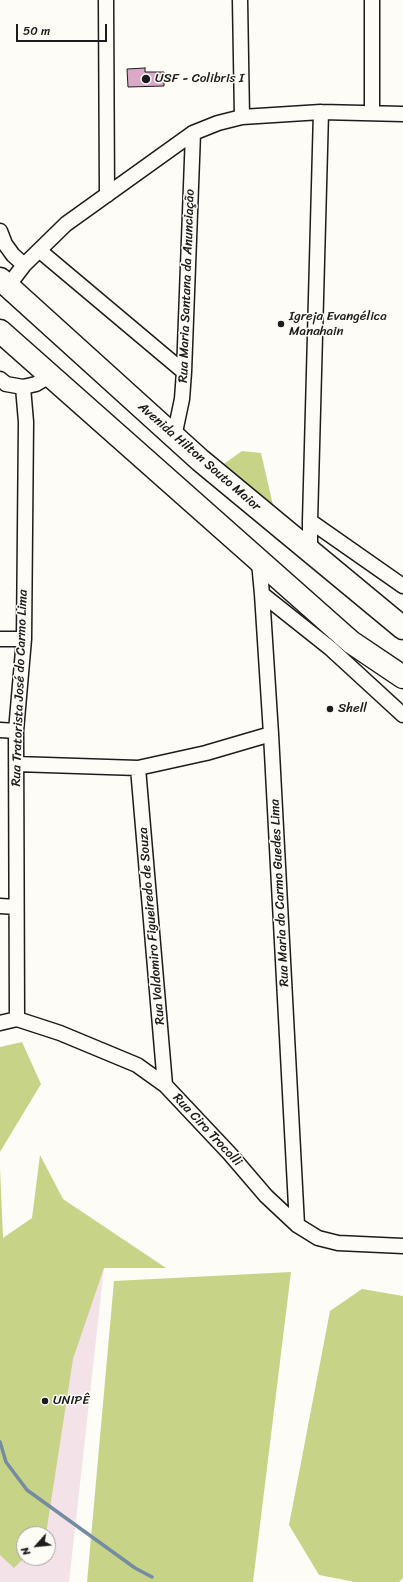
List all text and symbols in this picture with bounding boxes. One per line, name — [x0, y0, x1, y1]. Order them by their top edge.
scale bar — [18, 16, 109, 42]
text: 50 m — [23, 20, 50, 42]
place label: USF - Colibris I — [155, 71, 244, 87]
marker: USF - Colibris I — [140, 73, 152, 85]
street label: Rua Maria Santana da Anunciação — [176, 189, 198, 383]
place label: Igreja Evangélica Manahain — [289, 309, 387, 340]
marker: Igreja Evangélica Manahain — [276, 319, 286, 329]
street label: Avenida Hilton Souto Maior — [134, 399, 264, 515]
street label: Rua Tratorista José do Carmo Lima — [9, 589, 31, 787]
place label: Shell — [338, 701, 367, 717]
marker: Shell — [325, 704, 335, 714]
street label: Rua Maria do Carmo Guedes Lima — [267, 799, 293, 987]
street label: Rua Valdomiro Figueiredo de Souza — [136, 827, 168, 1025]
street label: Rua Ciro Trocolli — [169, 1090, 245, 1170]
place label: UNIPÊ — [53, 1393, 89, 1409]
marker: UNIPÊ — [40, 1396, 50, 1406]
north arrow — [16, 1526, 56, 1566]
text: N — [16, 1544, 36, 1559]

